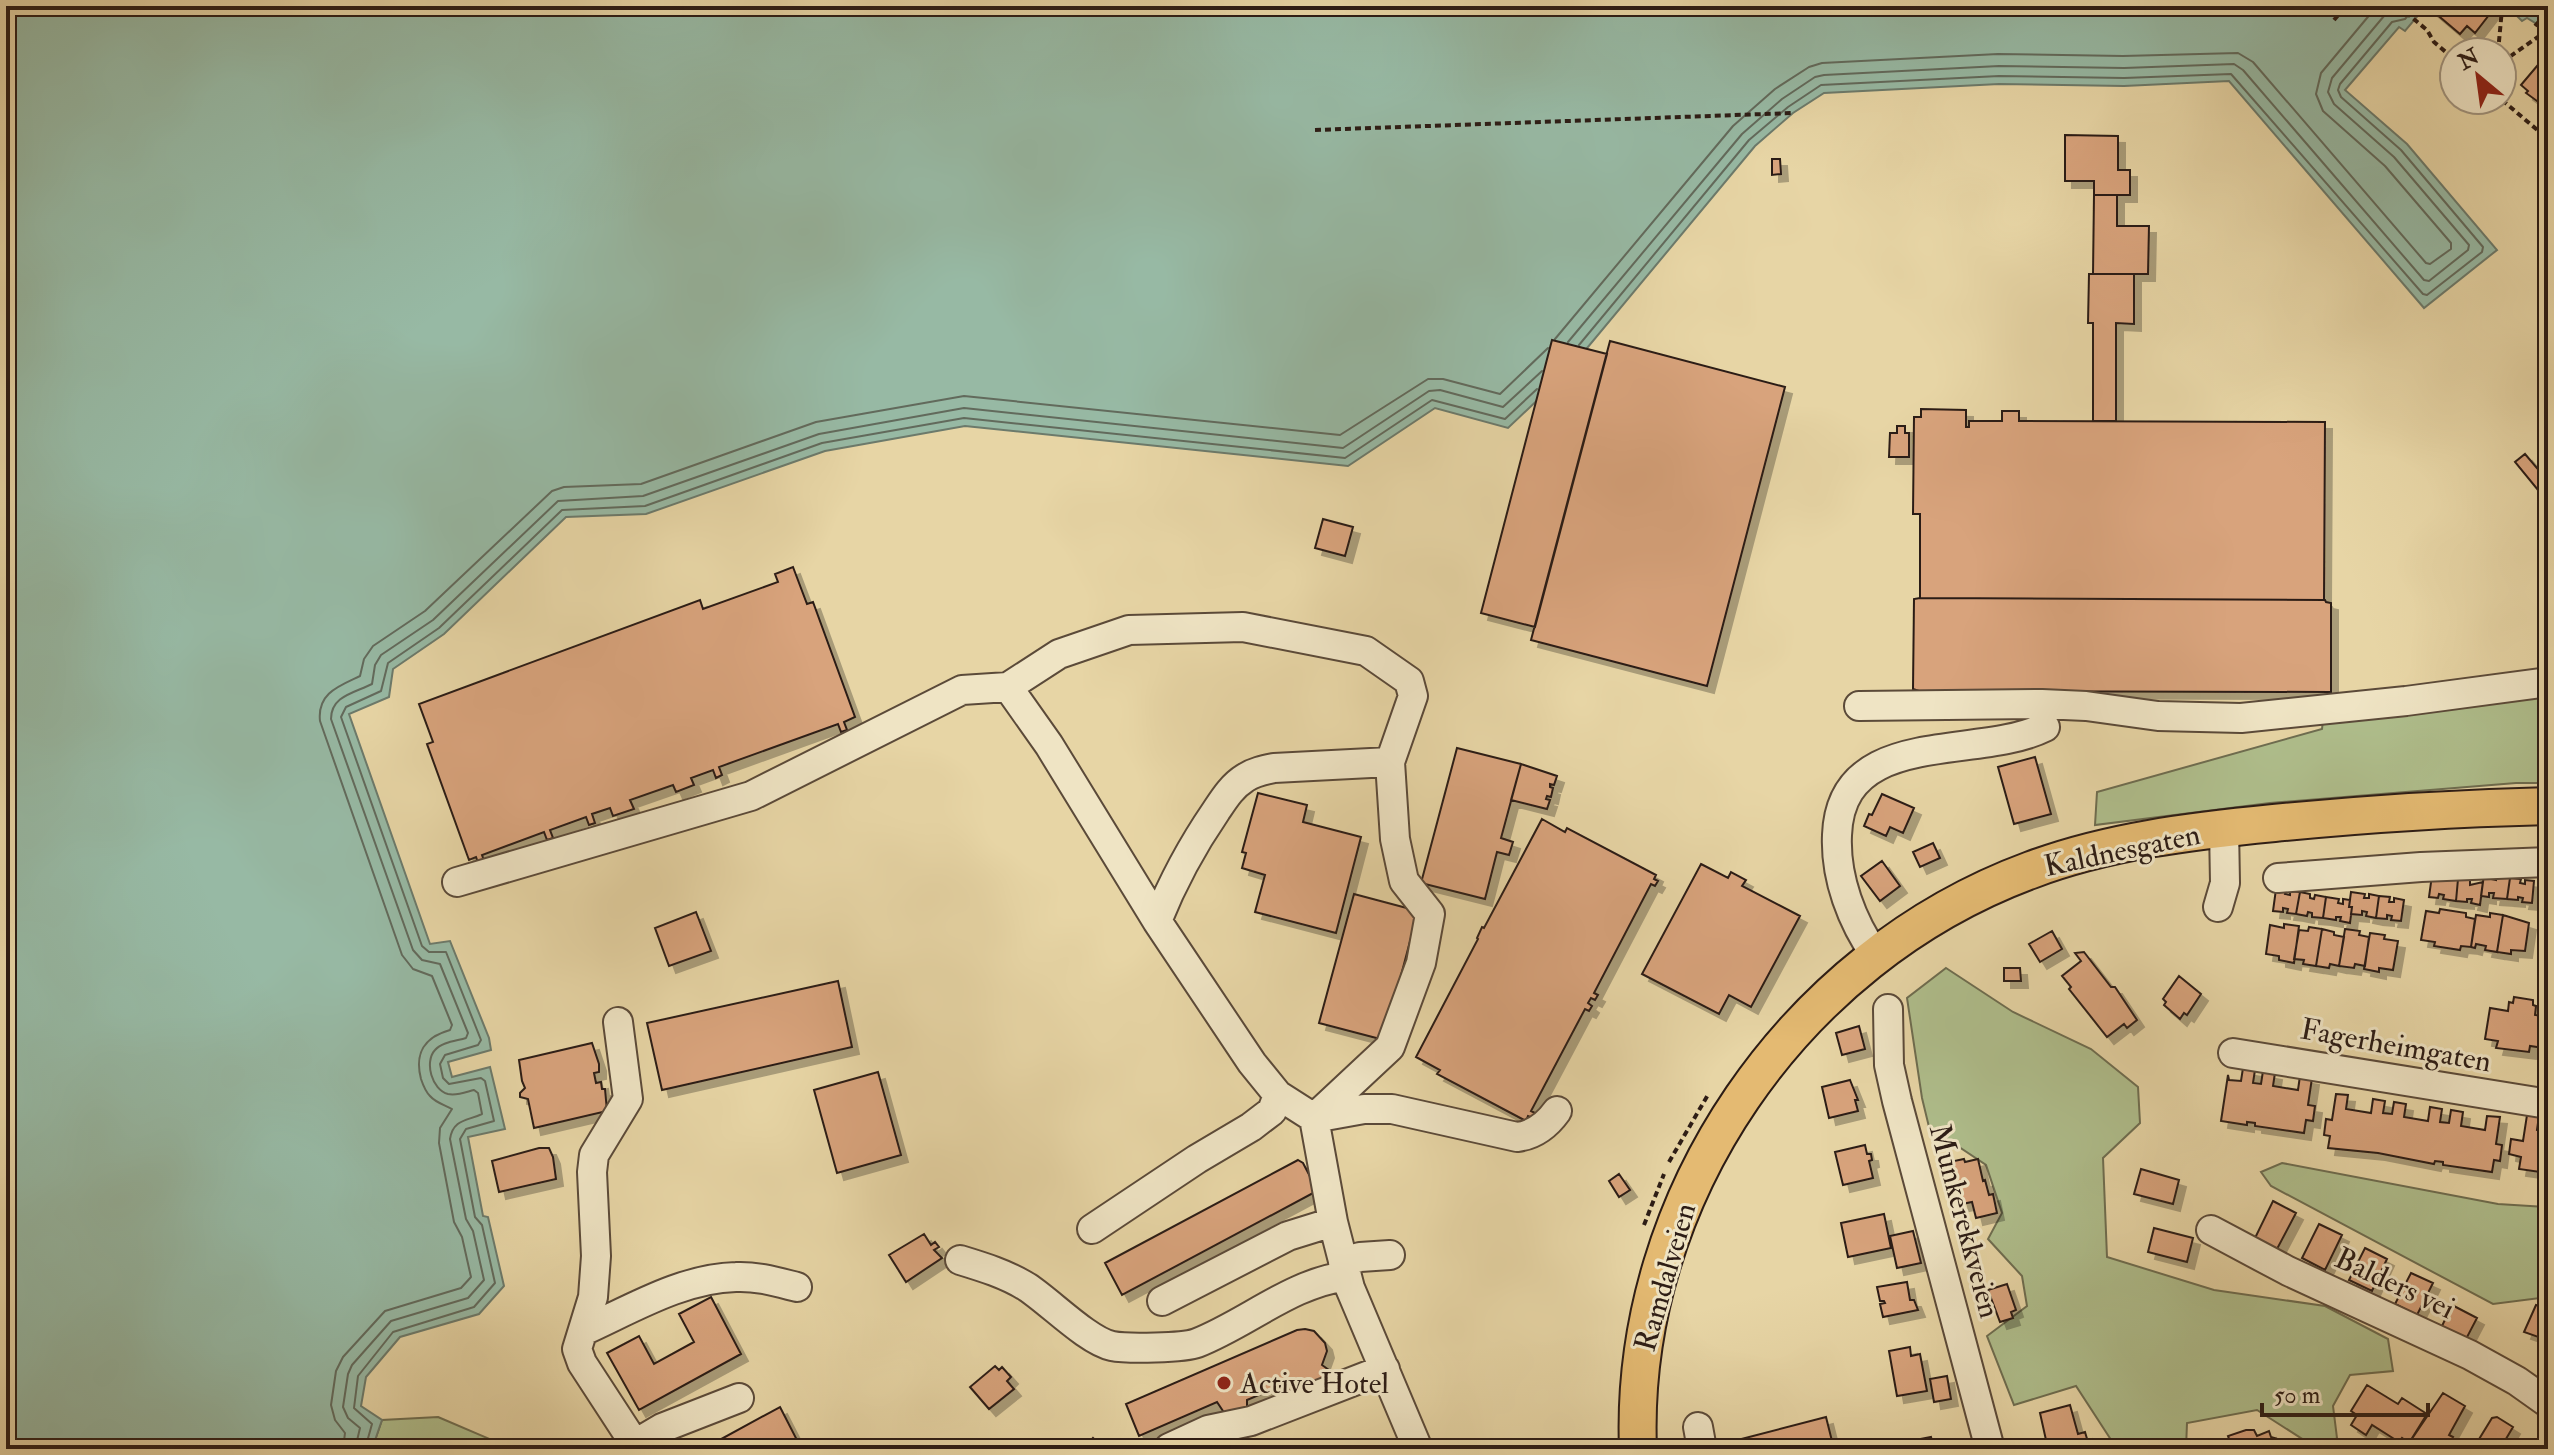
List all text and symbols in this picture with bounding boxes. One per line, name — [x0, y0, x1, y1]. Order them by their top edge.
north arrow — [2438, 36, 2518, 116]
text: N — [2453, 42, 2484, 77]
street label: Kaldnesgaten — [2041, 816, 2204, 885]
street label: Fagerheimgaten — [2298, 1011, 2494, 1080]
street label: Munkerekkveien — [1921, 1120, 2008, 1322]
street label: Ramdalveien — [1627, 1199, 1704, 1356]
street label: Balders vei — [2329, 1240, 2461, 1327]
place label: Active Hotel — [1239, 1365, 1389, 1402]
scale bar — [2262, 1367, 2428, 1417]
marker: Active Hotel — [1215, 1374, 1233, 1392]
text: 50 m — [2274, 1380, 2321, 1411]

